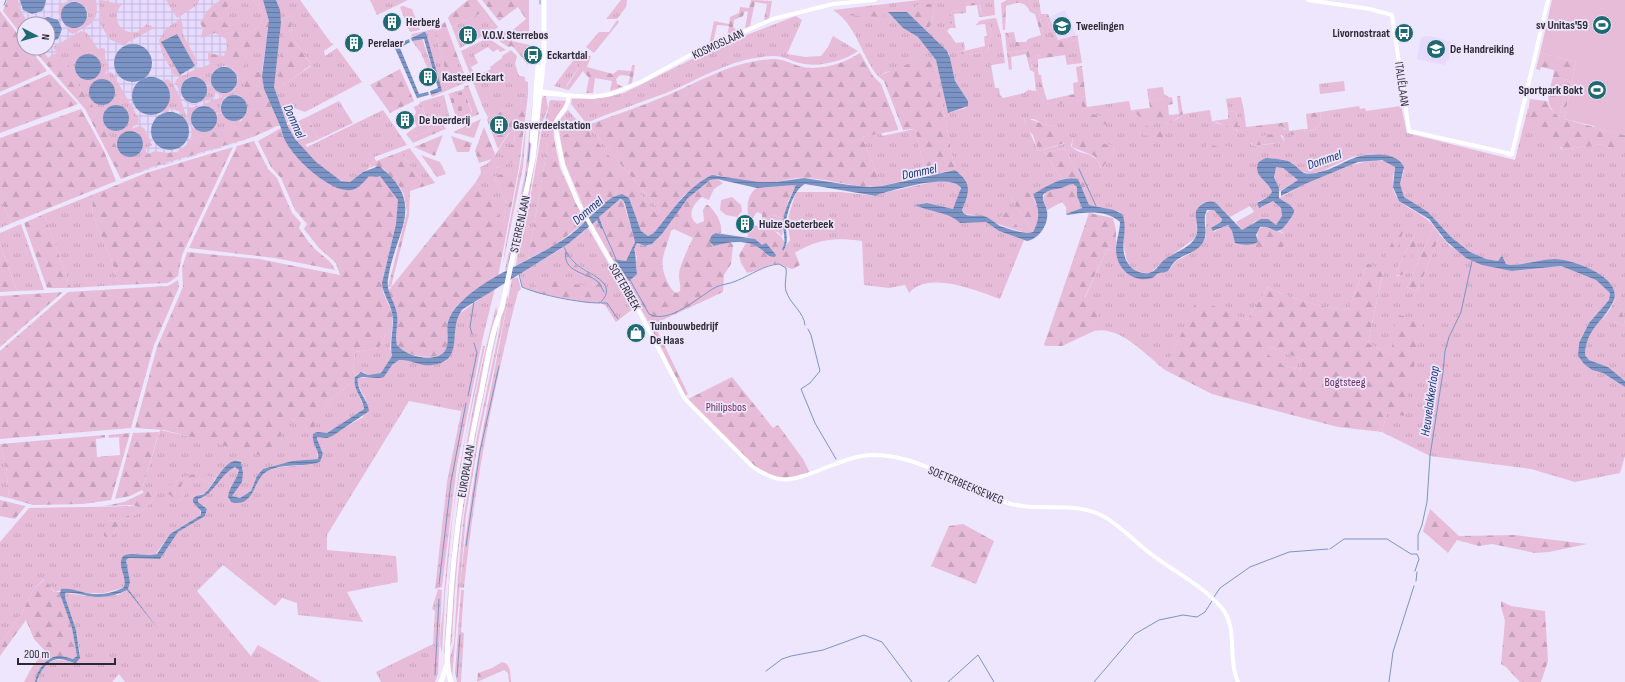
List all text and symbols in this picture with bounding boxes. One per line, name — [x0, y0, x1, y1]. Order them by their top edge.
building icon: Herberg — [381, 11, 403, 33]
sports icon: sv Unitas'59 — [1591, 14, 1613, 36]
place label: Herberg — [406, 15, 440, 30]
school or university icon: Tweelingen — [1051, 15, 1073, 37]
north arrow — [16, 16, 56, 56]
place label: sv Unitas'59 — [1536, 18, 1588, 33]
place label: Tweelingen — [1076, 19, 1124, 34]
bus stop icon: Livornostraat — [1393, 22, 1415, 44]
building icon: V.O.V. Sterrebos — [457, 24, 479, 46]
street label: KOSMOSLAAN — [690, 26, 747, 63]
place label: Livornostraat — [1333, 26, 1390, 41]
place label: V.O.V. Sterrebos — [482, 28, 549, 43]
building icon: Perelaer — [343, 32, 365, 54]
text: N — [39, 33, 52, 41]
place label: Perelaer — [368, 36, 404, 51]
school or university icon: De Handreiking — [1425, 38, 1447, 60]
place label: De Handreiking — [1450, 42, 1514, 57]
bus stop icon: Eckartdal — [522, 44, 544, 66]
place label: Eckartdal — [547, 48, 588, 63]
street label: ITALIËLAAN — [1391, 61, 1412, 107]
building icon: Kasteel Eckart — [417, 66, 439, 88]
place label: Kasteel Eckart — [442, 70, 504, 85]
sports icon: Sportpark Bokt — [1586, 79, 1608, 101]
place label: Sportpark Bokt — [1519, 83, 1583, 98]
water label: Dommel — [280, 102, 309, 141]
building icon: De boerderij — [394, 109, 416, 131]
place label: De boerderij — [419, 113, 470, 128]
building icon: Gasverdeelstation — [488, 114, 510, 136]
place label: Gasverdeelstation — [513, 118, 591, 133]
water label: Dommel — [1305, 146, 1344, 173]
water label: Dommel — [900, 160, 939, 183]
water label: Dommel — [569, 193, 607, 228]
street label: STERRENLAAN — [507, 194, 534, 254]
building icon: Huize Soeterbeek — [734, 213, 756, 235]
place label: Huize Soeterbeek — [759, 217, 834, 232]
street label: SOETERBEEK — [605, 261, 644, 314]
place label: Tuinbouwbedrijf De Haas — [650, 319, 719, 348]
shop icon: Tuinbouwbedrijf De Haas — [625, 322, 647, 344]
water label: Heuvelakkerloop — [1417, 364, 1443, 437]
park label: Bogtsteeg — [1325, 375, 1366, 390]
park label: Philipsbos — [706, 400, 746, 415]
street label: EUROPALAAN — [454, 444, 479, 499]
street label: SOETERBEEKSEWEG — [926, 463, 1006, 508]
scale bar — [18, 640, 115, 666]
text: 200 m — [24, 647, 50, 662]

